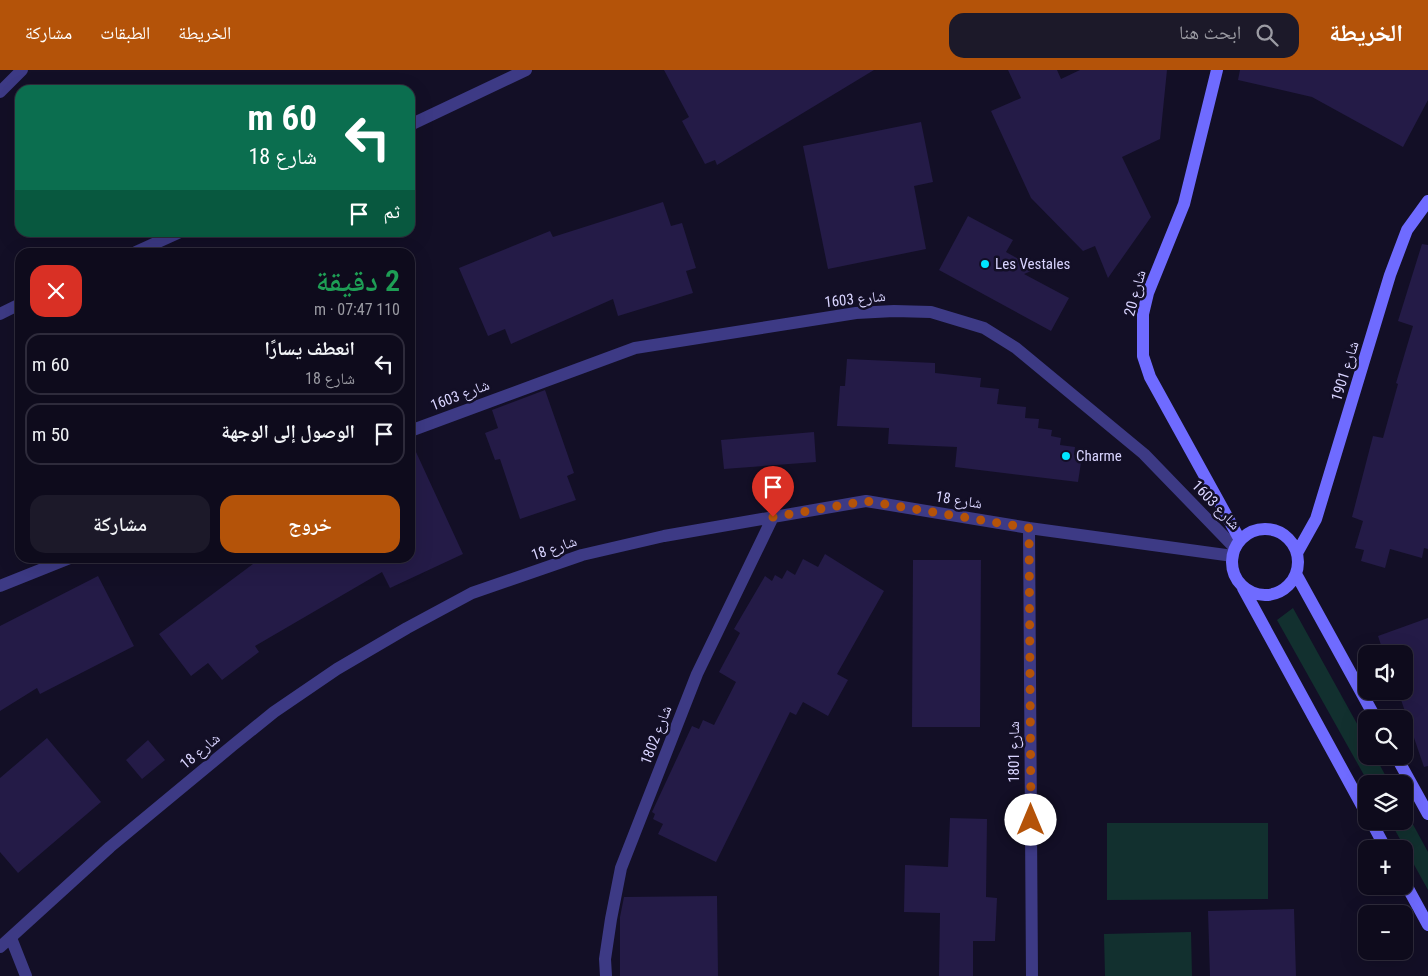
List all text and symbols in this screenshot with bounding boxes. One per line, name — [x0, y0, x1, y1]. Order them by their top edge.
search box — [949, 13, 1299, 58]
text: الخريطة — [1329, 19, 1403, 47]
text: ابحث هنا — [1179, 21, 1241, 44]
icon: search — [1253, 21, 1281, 49]
text: مشاركة — [25, 22, 72, 43]
text: الطبقات — [100, 22, 150, 43]
text: الخريطة — [178, 22, 231, 43]
text: 60 m — [248, 98, 317, 139]
icon: left — [335, 105, 400, 170]
text: شارع 18 — [248, 144, 317, 169]
icon: arrive — [345, 200, 373, 228]
text: ثم — [383, 200, 400, 223]
place label: Les Vestales — [995, 255, 1071, 273]
marker: Les Vestales — [979, 258, 991, 270]
text: 2 دقيقة — [316, 263, 400, 298]
button: close — [30, 265, 82, 317]
street label: شارع 20 — [1120, 268, 1151, 318]
street label: شارع 1603 — [823, 287, 887, 312]
text: 110 m · 07:47 — [314, 300, 400, 319]
text: انعطف يسارًا — [264, 337, 355, 360]
street label: شارع 1901 — [1327, 339, 1364, 403]
icon: left — [370, 350, 398, 378]
text: 60 m — [32, 353, 69, 376]
text: شارع 18 — [305, 369, 355, 388]
street label: شارع 1603 — [428, 376, 492, 415]
text: الوصول إلى الوجهة — [221, 420, 355, 443]
icon: arrive — [370, 420, 398, 448]
text: 50 m — [32, 423, 69, 446]
place label: Charme — [1076, 447, 1122, 465]
marker: Charme — [1060, 450, 1072, 462]
pin — [752, 466, 794, 517]
icon: arrive — [759, 473, 787, 501]
street label: شارع 1603 — [1187, 477, 1244, 534]
street label: شارع 18 — [934, 487, 984, 514]
button: مشاركة — [30, 495, 210, 553]
button: خروج — [220, 495, 400, 553]
street label: شارع 18 — [529, 532, 579, 565]
map controls — [1358, 645, 1413, 960]
button: sound — [1358, 645, 1413, 700]
street label: شارع 1802 — [637, 703, 676, 767]
button: search — [1358, 710, 1413, 765]
street label: شارع 1801 — [1005, 721, 1024, 783]
street label: شارع 18 — [176, 729, 224, 774]
button: layers — [1358, 775, 1413, 830]
position arrow — [1004, 793, 1056, 845]
button: + — [1358, 840, 1413, 895]
button: − — [1358, 905, 1413, 960]

